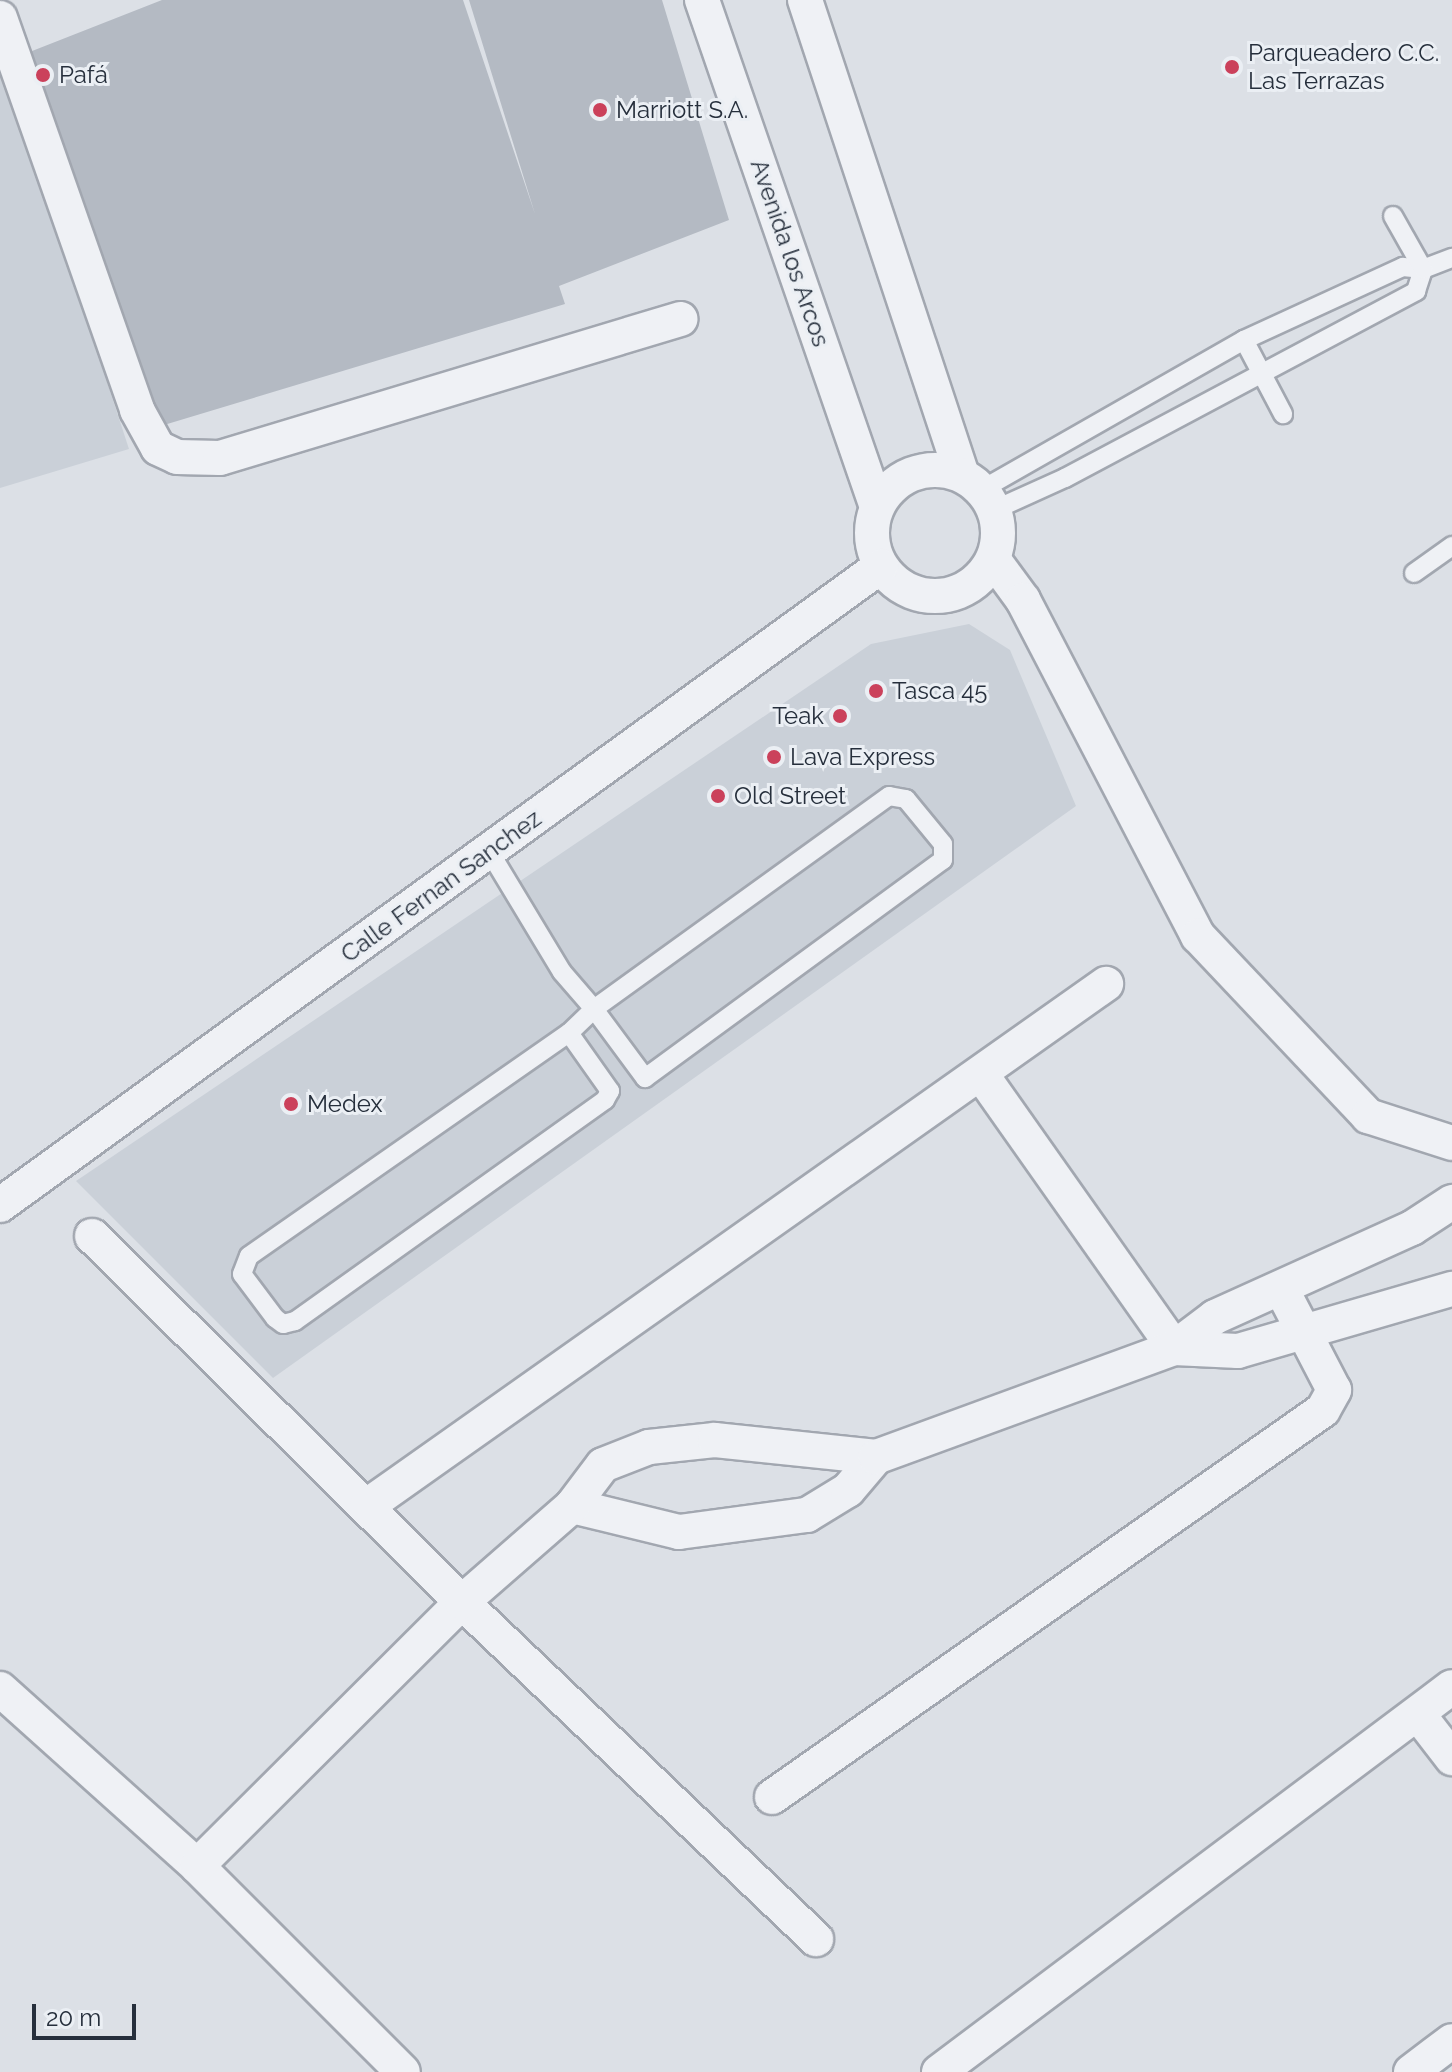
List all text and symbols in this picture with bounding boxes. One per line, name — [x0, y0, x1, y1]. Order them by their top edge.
place label: Parqueadero C.C. Las Terrazas — [1248, 39, 1439, 95]
marker: Parqueadero C.C. Las Terrazas — [1223, 58, 1241, 76]
place label: Pafá — [59, 61, 108, 89]
marker: Pafá — [34, 66, 52, 84]
place label: Marriott S.A. — [616, 96, 748, 124]
marker: Marriott S.A. — [591, 101, 609, 119]
street label: Avenida los Arcos — [744, 155, 836, 351]
place label: Tasca 45 — [892, 677, 987, 705]
marker: Tasca 45 — [867, 682, 885, 700]
place label: Teak — [772, 702, 824, 730]
marker: Teak — [831, 707, 849, 725]
place label: Lava Express — [790, 743, 935, 771]
marker: Lava Express — [765, 748, 783, 766]
place label: Old Street — [734, 782, 846, 810]
marker: Old Street — [709, 787, 727, 805]
street label: Calle Fernan Sanchez — [335, 804, 547, 968]
place label: Medex — [307, 1090, 383, 1118]
marker: Medex — [282, 1095, 300, 1113]
scale bar — [36, 1988, 140, 2038]
text: 20 m — [46, 2003, 101, 2032]

